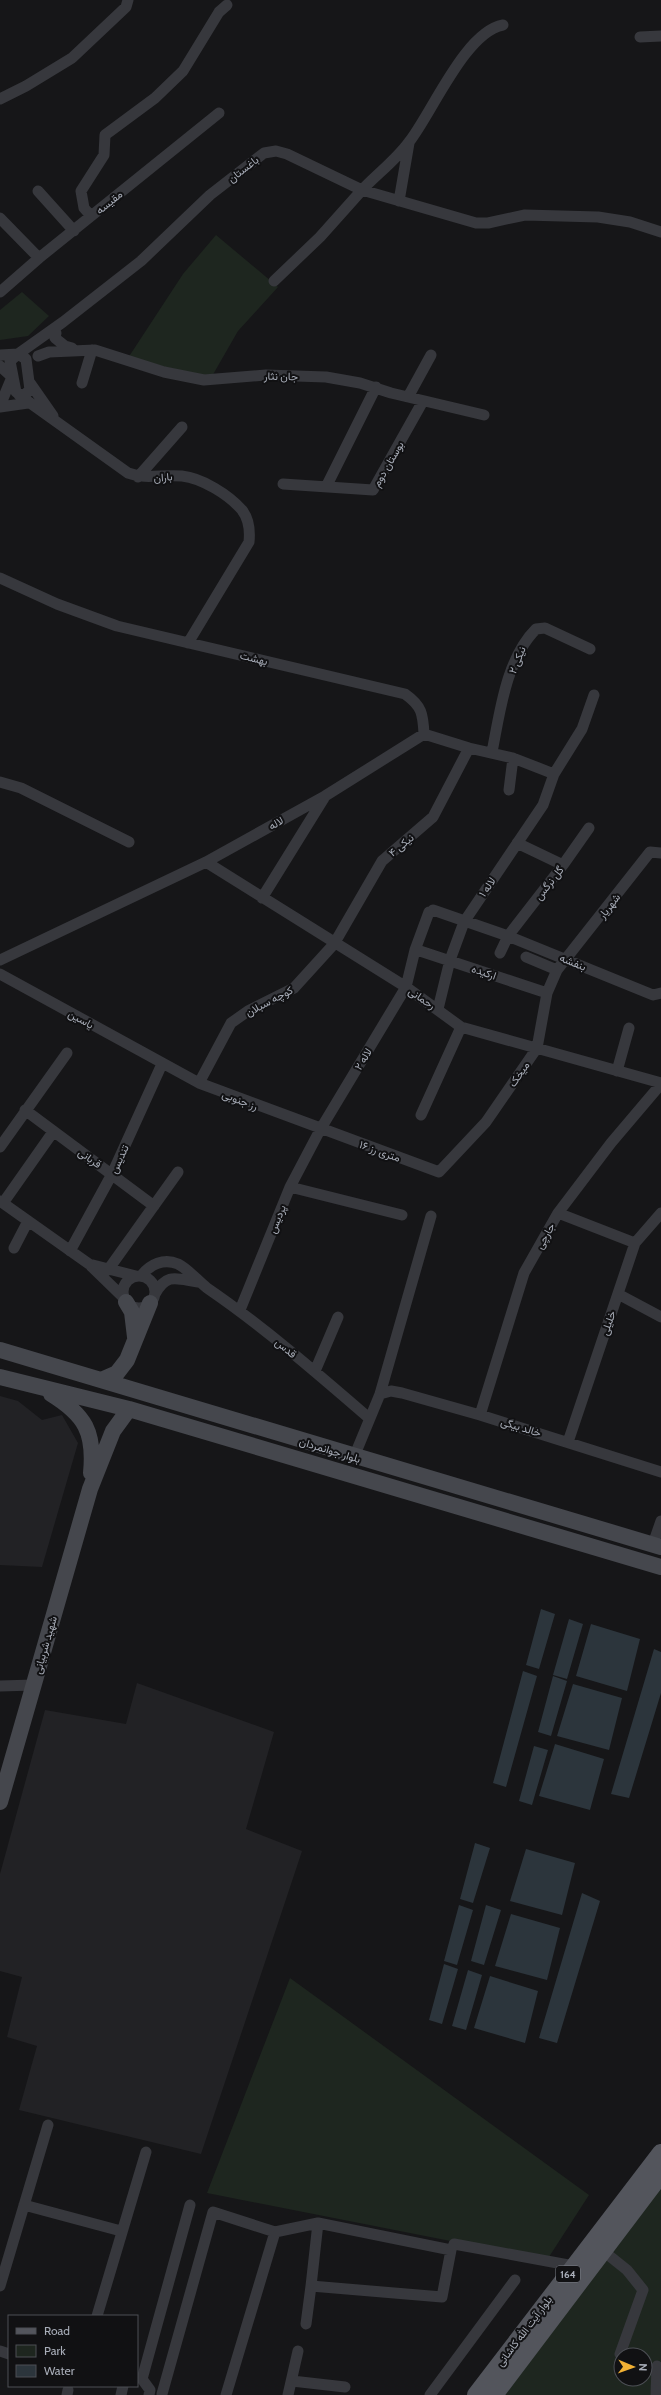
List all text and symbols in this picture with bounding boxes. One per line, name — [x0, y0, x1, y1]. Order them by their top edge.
street label: باغستان — [225, 152, 261, 186]
street label: مقیسه — [93, 187, 125, 217]
street label: جان نثار — [263, 369, 298, 383]
street label: بوستان دوم — [369, 439, 408, 490]
street label: باران — [153, 469, 173, 485]
street label: نیکی ۲ — [505, 644, 529, 676]
street label: بهشت — [239, 648, 269, 668]
street label: لاله — [266, 813, 286, 833]
street label: نیکی ۴ — [385, 831, 417, 859]
street label: گل نرگس — [531, 863, 567, 903]
street label: لاله ۱ — [475, 874, 499, 900]
street label: شهریار — [594, 890, 623, 922]
street label: بنفشه — [558, 950, 588, 974]
street label: ارکیده — [470, 961, 498, 983]
street label: کوچه سبلان — [243, 983, 296, 1020]
street label: رحمانی — [406, 984, 438, 1012]
street label: یاسین — [66, 1006, 96, 1032]
street label: لاله ۲ — [351, 1045, 375, 1073]
street label: میخک — [505, 1059, 533, 1089]
street label: رز جنوبی — [220, 1087, 260, 1113]
street label: ۱۶ متری رز — [358, 1137, 403, 1165]
street label: تندیس — [106, 1142, 132, 1176]
street label: قربانی — [76, 1145, 104, 1171]
street label: پردیس — [265, 1203, 290, 1236]
street label: جارچی — [532, 1221, 559, 1252]
street label: خلیلی — [597, 1309, 619, 1337]
street label: قدس — [272, 1335, 300, 1361]
street label: خالد بیگی — [499, 1414, 543, 1440]
street label: بلوار جوانمردان — [298, 1434, 362, 1466]
street label: شهید شربیانی — [30, 1614, 60, 1676]
road number: 164 — [556, 2266, 580, 2282]
street label: بلوار آیت الله کاشانی — [493, 2293, 555, 2369]
legend — [8, 2315, 138, 2387]
text: Road — [44, 2323, 70, 2338]
text: Park — [44, 2343, 66, 2358]
north arrow — [613, 2347, 653, 2387]
text: Water — [44, 2363, 75, 2378]
text: N — [636, 2363, 650, 2371]

